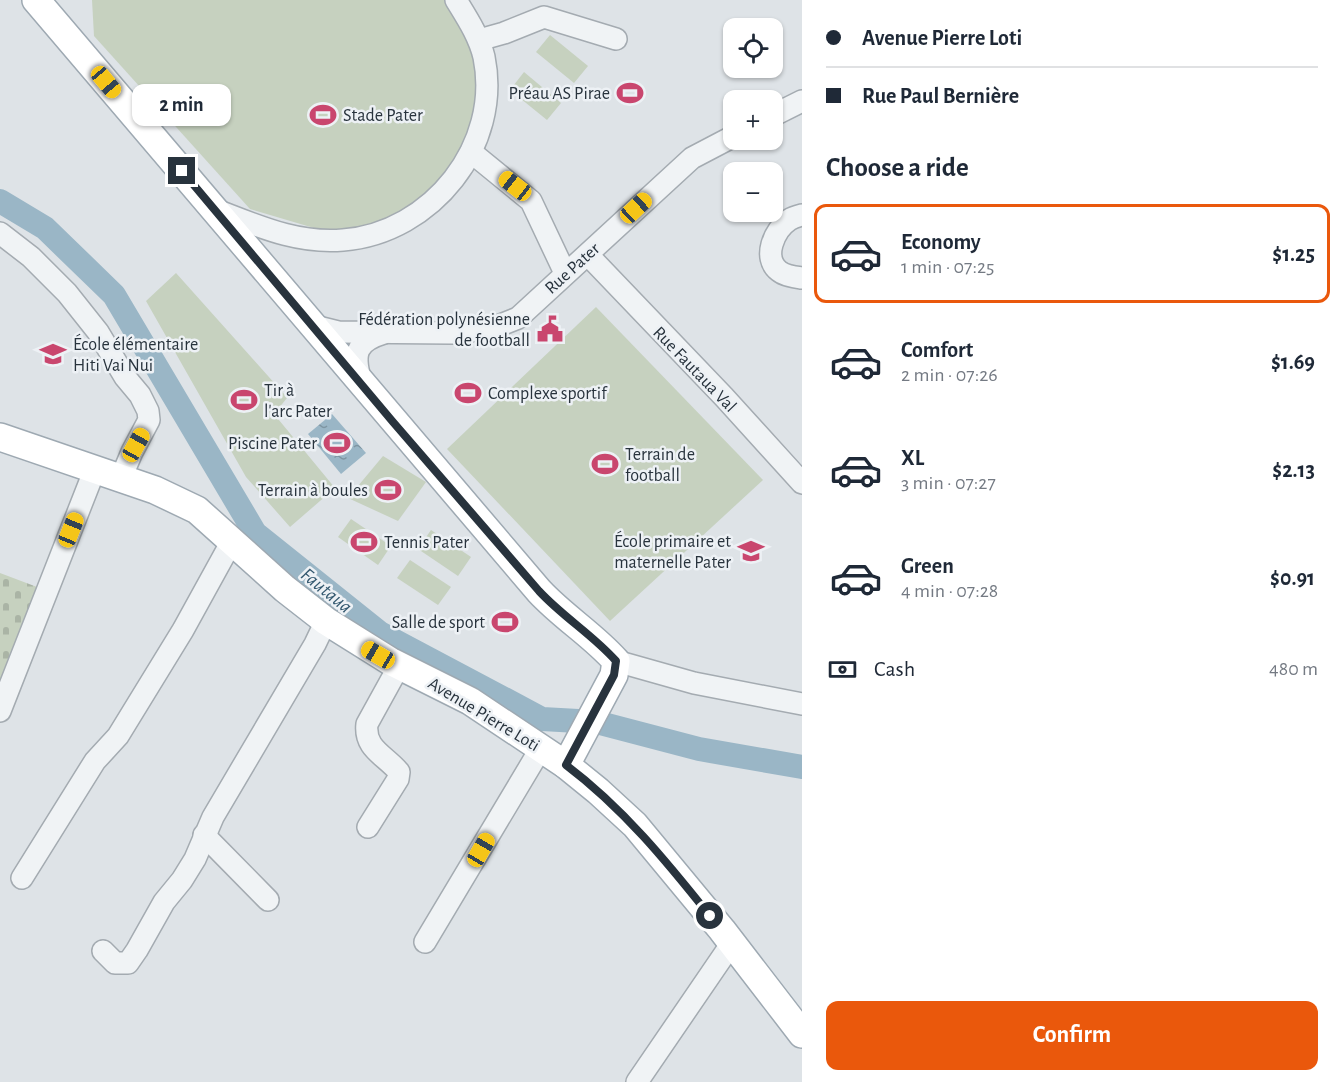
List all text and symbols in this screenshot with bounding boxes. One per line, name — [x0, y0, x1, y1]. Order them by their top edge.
map controls — [723, 18, 783, 222]
button: locate — [723, 18, 783, 78]
text: Avenue Pierre Loti — [862, 27, 1022, 49]
car — [88, 62, 124, 102]
sports icon: Préau AS Pirae — [615, 78, 645, 108]
callout: 2 min — [132, 84, 231, 126]
place label: Préau AS Pirae — [509, 85, 610, 103]
text: Rue Paul Bernière — [862, 85, 1019, 107]
button: + — [723, 90, 783, 150]
text: 2 min — [159, 95, 204, 115]
sports icon: Stade Pater — [308, 100, 338, 130]
place label: Stade Pater — [343, 107, 423, 125]
text: Choose a ride — [826, 154, 969, 181]
route end — [168, 157, 195, 184]
button: − — [723, 162, 783, 222]
car — [495, 168, 535, 204]
car — [617, 189, 655, 227]
icon: car — [829, 227, 883, 281]
text: Economy — [901, 231, 981, 253]
street label: Rue Pater — [542, 240, 604, 298]
text: $1.25 — [1272, 243, 1315, 265]
text: 1 min · 07:25 — [901, 257, 994, 277]
place label: Fédération polynésienne de football — [358, 311, 530, 350]
public building icon: Fédération polynésienne de football — [535, 314, 565, 344]
street label: Rue Fautaua Val — [649, 323, 739, 416]
place label: École élémentaire Hiti Vai Nui — [73, 333, 198, 375]
icon: car — [829, 335, 883, 389]
school or university icon: École élémentaire Hiti Vai Nui — [38, 339, 68, 369]
text: Comfort — [901, 339, 973, 361]
text: $1.69 — [1271, 351, 1315, 373]
text: 2 min · 07:26 — [901, 365, 998, 385]
sports icon: Complexe sportif — [453, 378, 483, 408]
place label: Tir à l'arc Pater — [264, 382, 332, 421]
sports icon: Tir à l'arc Pater — [229, 385, 259, 415]
place label: Complexe sportif — [488, 385, 608, 403]
car — [119, 425, 153, 465]
sports icon: Piscine Pater — [322, 428, 352, 458]
place label: Piscine Pater — [228, 435, 317, 453]
icon: car — [829, 443, 883, 497]
place label: Terrain de football — [625, 446, 695, 485]
text: XL — [901, 447, 924, 469]
sports icon: Terrain de football — [590, 449, 620, 479]
text: $2.13 — [1272, 459, 1315, 481]
text: 3 min · 07:27 — [901, 473, 996, 493]
sports icon: Terrain à boules — [373, 475, 403, 505]
place label: Terrain à boules — [258, 482, 368, 500]
car — [56, 510, 86, 550]
sports icon: Tennis Pater — [349, 527, 379, 557]
place label: École primaire et maternelle Pater — [614, 530, 731, 572]
place label: Tennis Pater — [384, 534, 469, 552]
school or university icon: École primaire et maternelle Pater — [736, 536, 766, 566]
icon: car — [829, 551, 883, 605]
text: Green — [901, 555, 954, 577]
water label: Fautaua — [297, 564, 356, 617]
text: $0.91 — [1270, 567, 1315, 589]
text: 4 min · 07:28 — [901, 581, 998, 601]
sports icon: Salle de sport — [490, 607, 520, 637]
place label: Salle de sport — [392, 614, 485, 632]
car — [358, 638, 398, 672]
icon: cash — [826, 653, 859, 686]
text: Cash — [874, 658, 915, 680]
text: 480 m — [1269, 659, 1318, 679]
street label: Avenue Pierre Loti — [425, 675, 542, 755]
car — [464, 830, 498, 870]
route start — [696, 902, 723, 929]
button: Confirm — [826, 1001, 1318, 1070]

